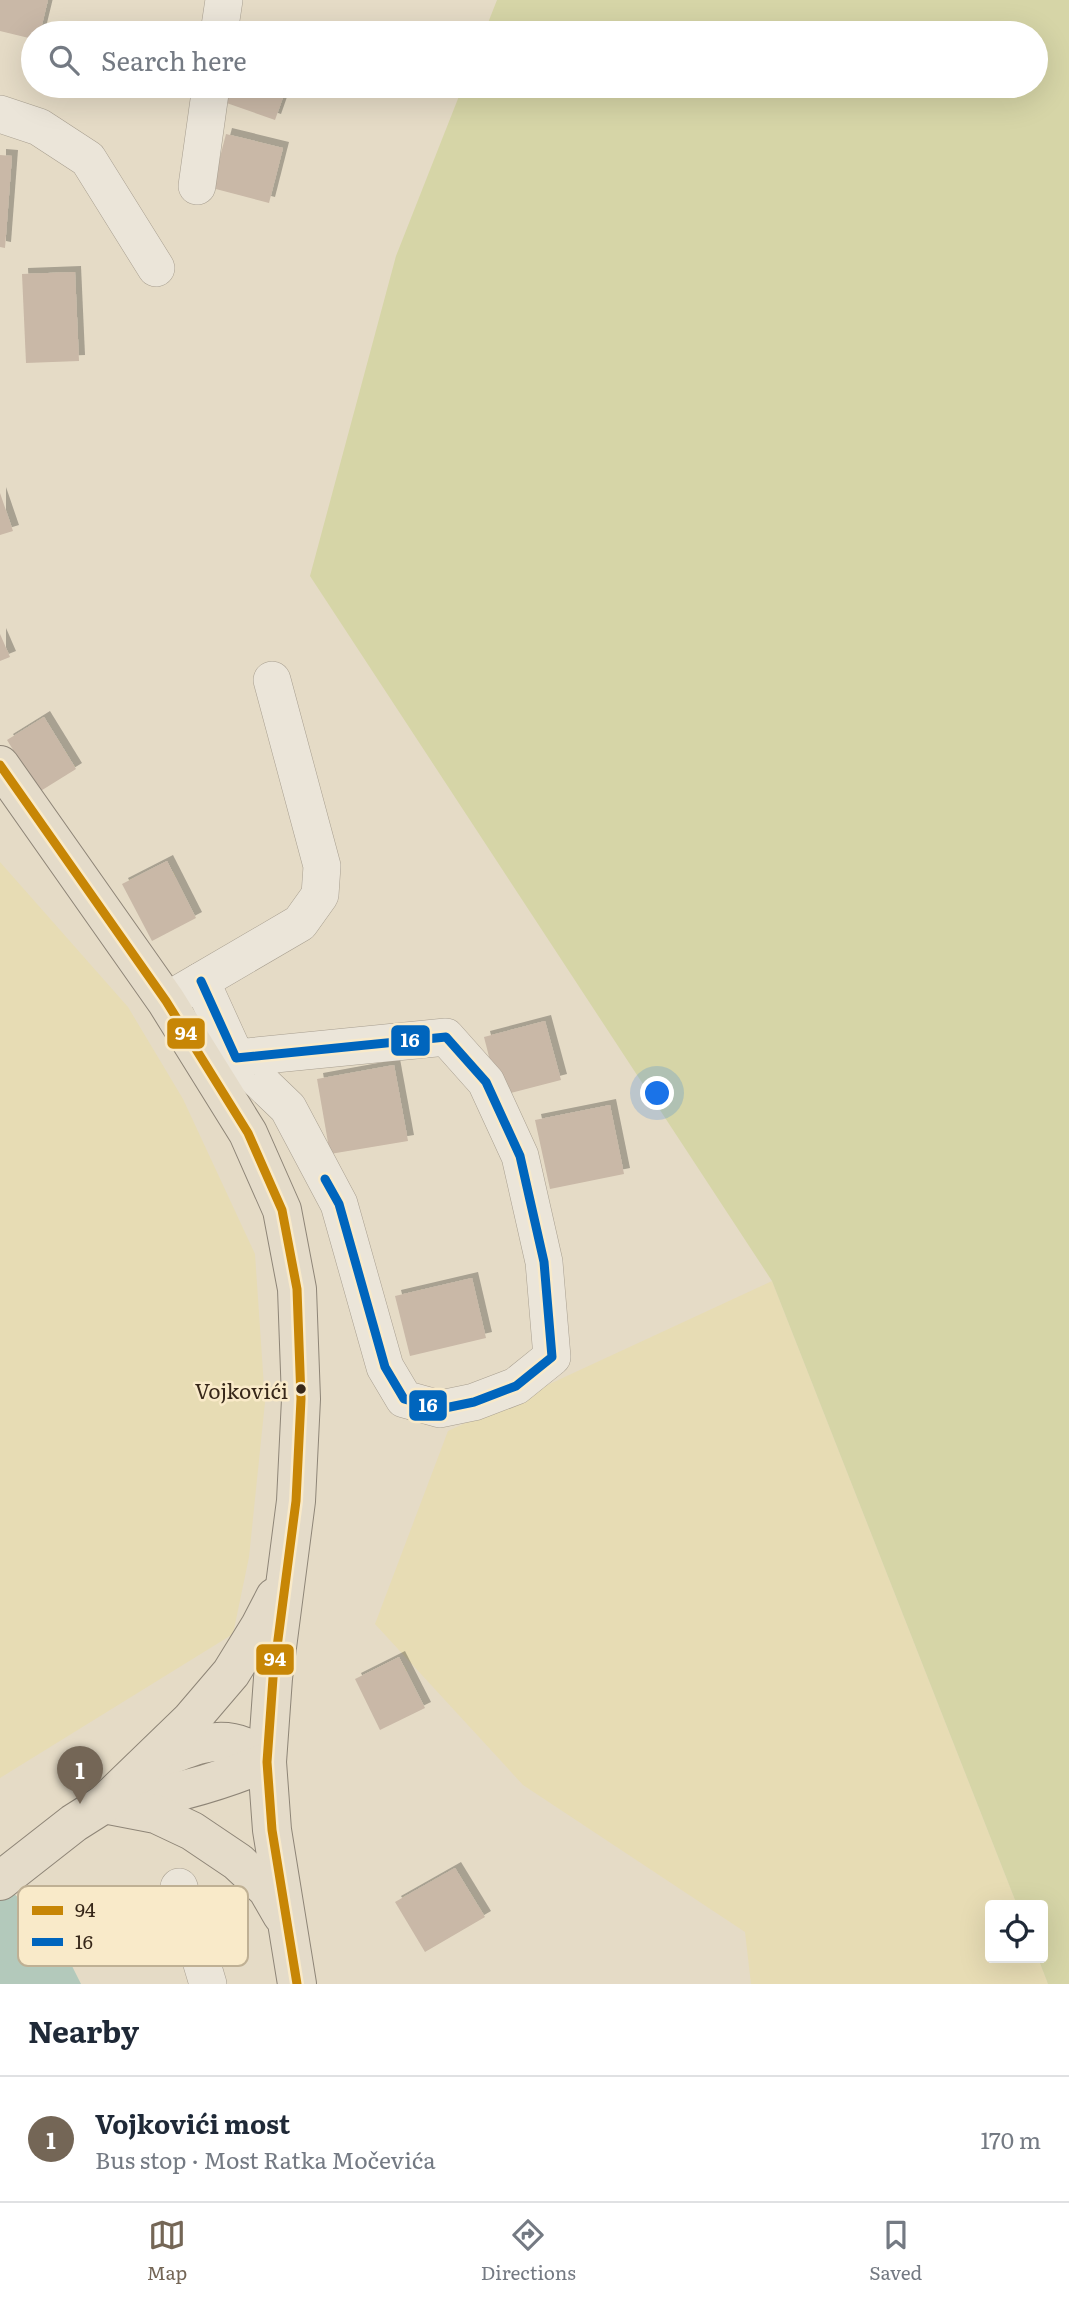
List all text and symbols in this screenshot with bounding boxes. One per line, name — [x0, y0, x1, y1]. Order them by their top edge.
search box — [21, 21, 1048, 98]
text: Search here — [101, 40, 247, 79]
icon: search — [45, 41, 83, 79]
line badge: 94 — [166, 1017, 206, 1050]
text: 94 — [175, 1018, 198, 1046]
line badge: 16 — [390, 1024, 431, 1057]
text: 16 — [401, 1025, 419, 1053]
your location — [640, 1076, 674, 1110]
place label: Vojkovići — [195, 1374, 288, 1405]
marker: Vojkovići — [294, 1382, 308, 1396]
line badge: 16 — [408, 1389, 448, 1422]
text: 16 — [419, 1390, 437, 1418]
line badge: 94 — [255, 1643, 295, 1676]
text: 94 — [264, 1644, 287, 1672]
pin: 1 — [57, 1746, 103, 1804]
legend — [18, 1886, 248, 1966]
text: 94 — [75, 1895, 96, 1923]
map controls — [985, 1900, 1048, 1963]
button: locate — [985, 1900, 1048, 1963]
text: 16 — [75, 1927, 93, 1955]
text: Nearby — [28, 2008, 139, 2052]
text: Vojkovići most — [95, 2103, 290, 2142]
text: 1 — [46, 2122, 56, 2156]
text: 170 m — [980, 2122, 1041, 2156]
text: Bus stop · Most Ratka Močevića — [95, 2142, 436, 2176]
tab: Map — [147, 2216, 187, 2286]
tab: Directions — [481, 2216, 576, 2286]
tab: Saved — [869, 2216, 922, 2286]

